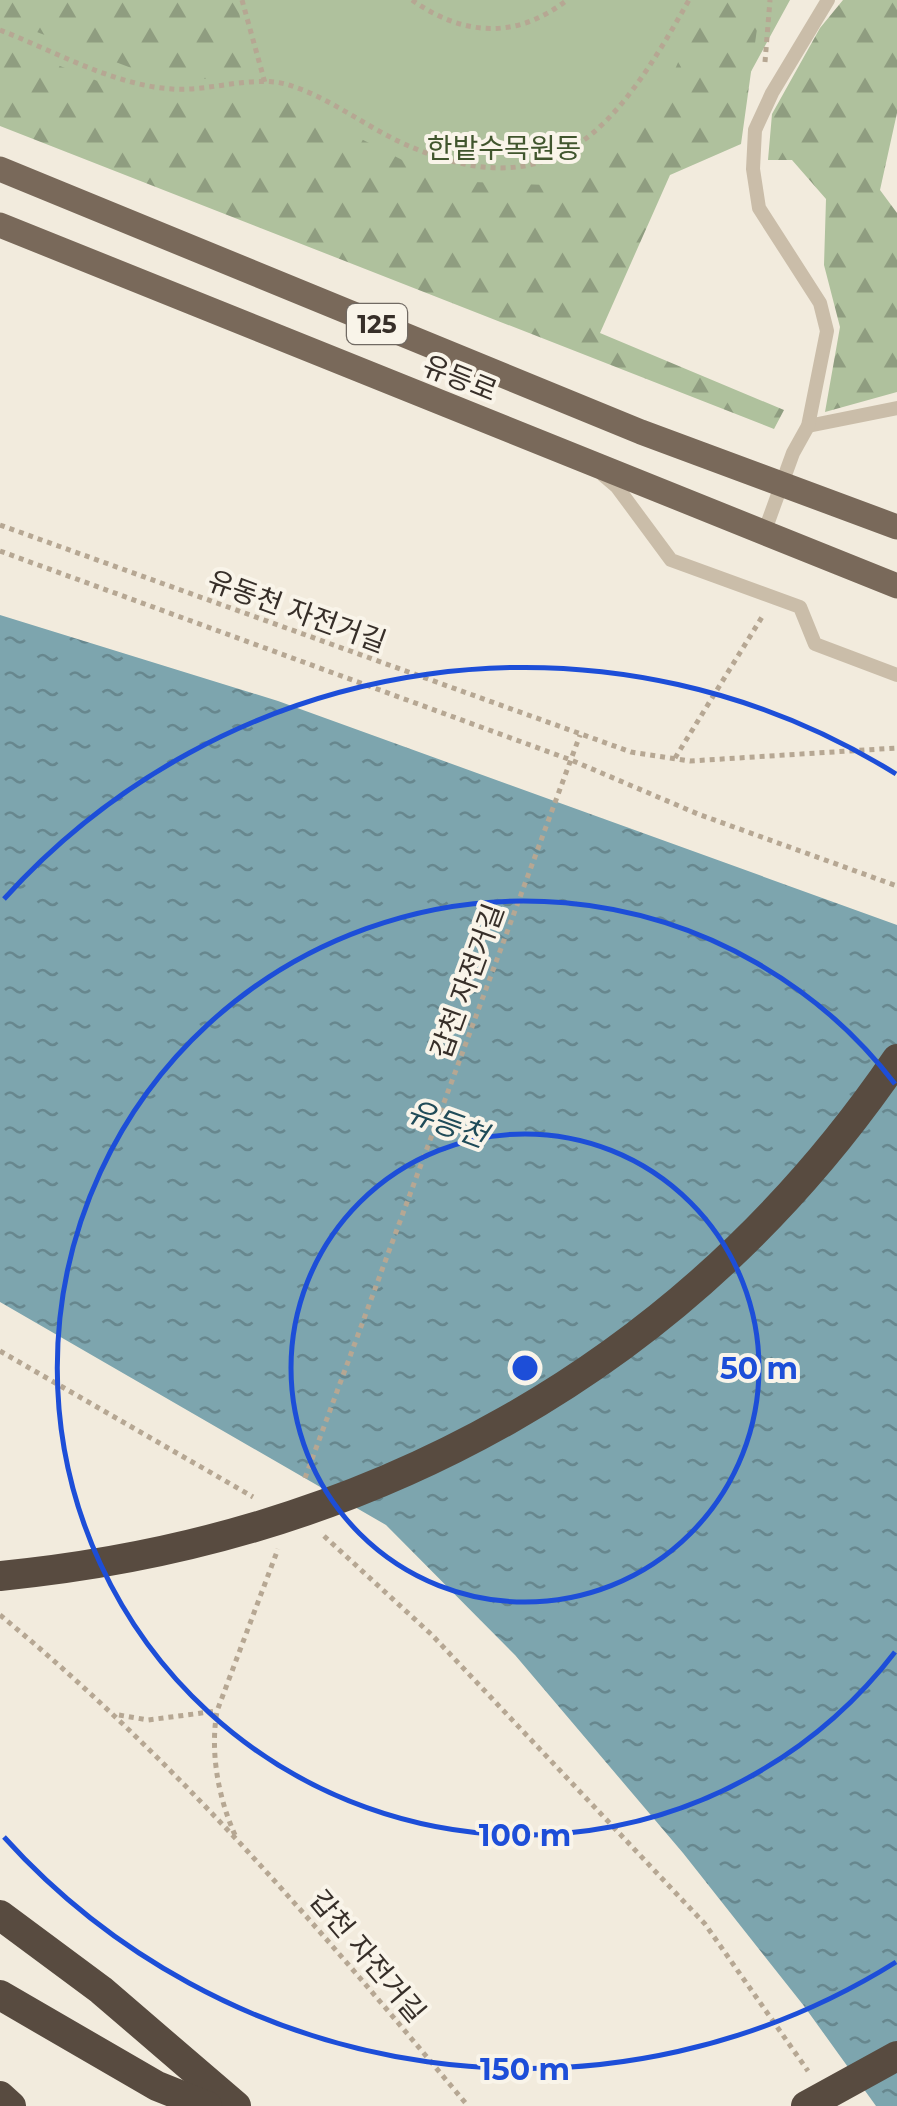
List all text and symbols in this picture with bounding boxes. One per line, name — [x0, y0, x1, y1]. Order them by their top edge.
park label: 한밭수목원동 — [427, 131, 581, 165]
road number: 125 — [347, 304, 407, 344]
street label: 유등로 — [418, 348, 502, 408]
street label: 유동천 자전거길 — [203, 563, 391, 659]
street label: 갑천 자전거길 — [423, 899, 511, 1063]
water label: 유등천 — [402, 1092, 496, 1156]
centre of rings — [507, 1350, 543, 1386]
text: 50 m — [720, 1350, 798, 1387]
text: 100 m — [479, 1817, 571, 1854]
street label: 갑천 자전거길 — [303, 1883, 433, 2029]
text: 150 m — [480, 2051, 570, 2088]

